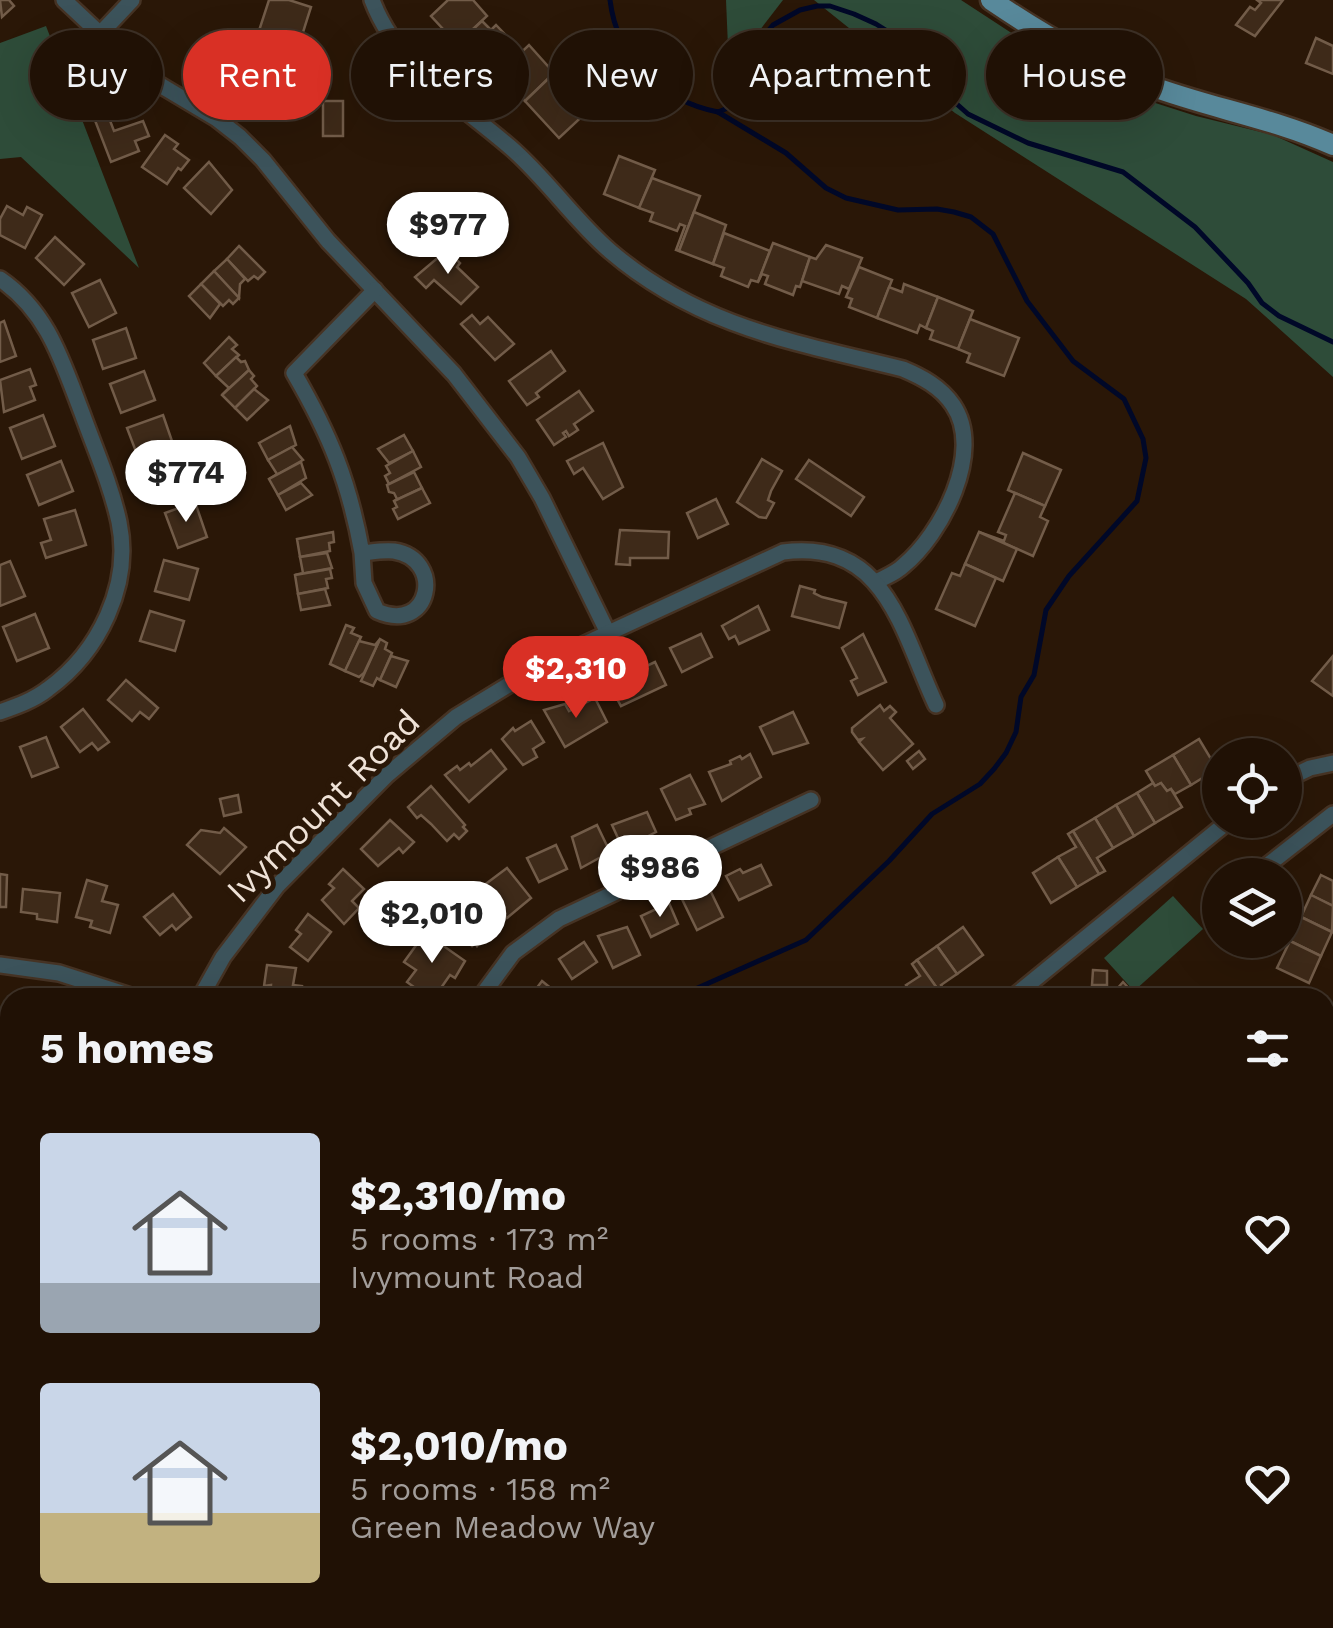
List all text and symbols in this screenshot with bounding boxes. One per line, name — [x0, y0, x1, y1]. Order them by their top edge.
chip: Buy — [30, 30, 163, 120]
chip: Rent — [183, 30, 331, 120]
chip: Filters — [351, 30, 529, 120]
chip: New — [549, 30, 693, 120]
chip: Apartment — [713, 30, 966, 120]
chip: House — [986, 30, 1163, 120]
pin: $977 — [389, 192, 507, 277]
text: $977 — [409, 205, 487, 243]
pin: $774 — [127, 440, 245, 525]
text: $774 — [147, 453, 225, 491]
pin: $2,310 — [495, 636, 657, 721]
text: $2,310 — [525, 649, 627, 687]
street label: Ivymount Road — [218, 701, 428, 911]
map controls — [1202, 738, 1302, 958]
button: locate — [1202, 738, 1302, 838]
pin: $986 — [601, 835, 719, 920]
text: $986 — [620, 848, 700, 886]
button: layers — [1202, 858, 1302, 958]
pin: $2,010 — [351, 881, 513, 966]
text: $2,010 — [380, 894, 484, 932]
icon: filters — [1240, 1021, 1295, 1076]
text: 5 homes — [40, 1024, 214, 1073]
text: $2,310/mo — [350, 1171, 566, 1220]
icon: home — [120, 1173, 240, 1293]
icon: heart — [1240, 1206, 1295, 1261]
text: 5 rooms · 173 m² — [350, 1220, 608, 1258]
text: Ivymount Road — [350, 1258, 584, 1296]
text: $2,010/mo — [350, 1421, 568, 1470]
icon: home — [120, 1423, 240, 1543]
icon: heart — [1240, 1456, 1295, 1511]
text: 5 rooms · 158 m² — [350, 1470, 610, 1508]
text: Green Meadow Way — [350, 1508, 655, 1546]

